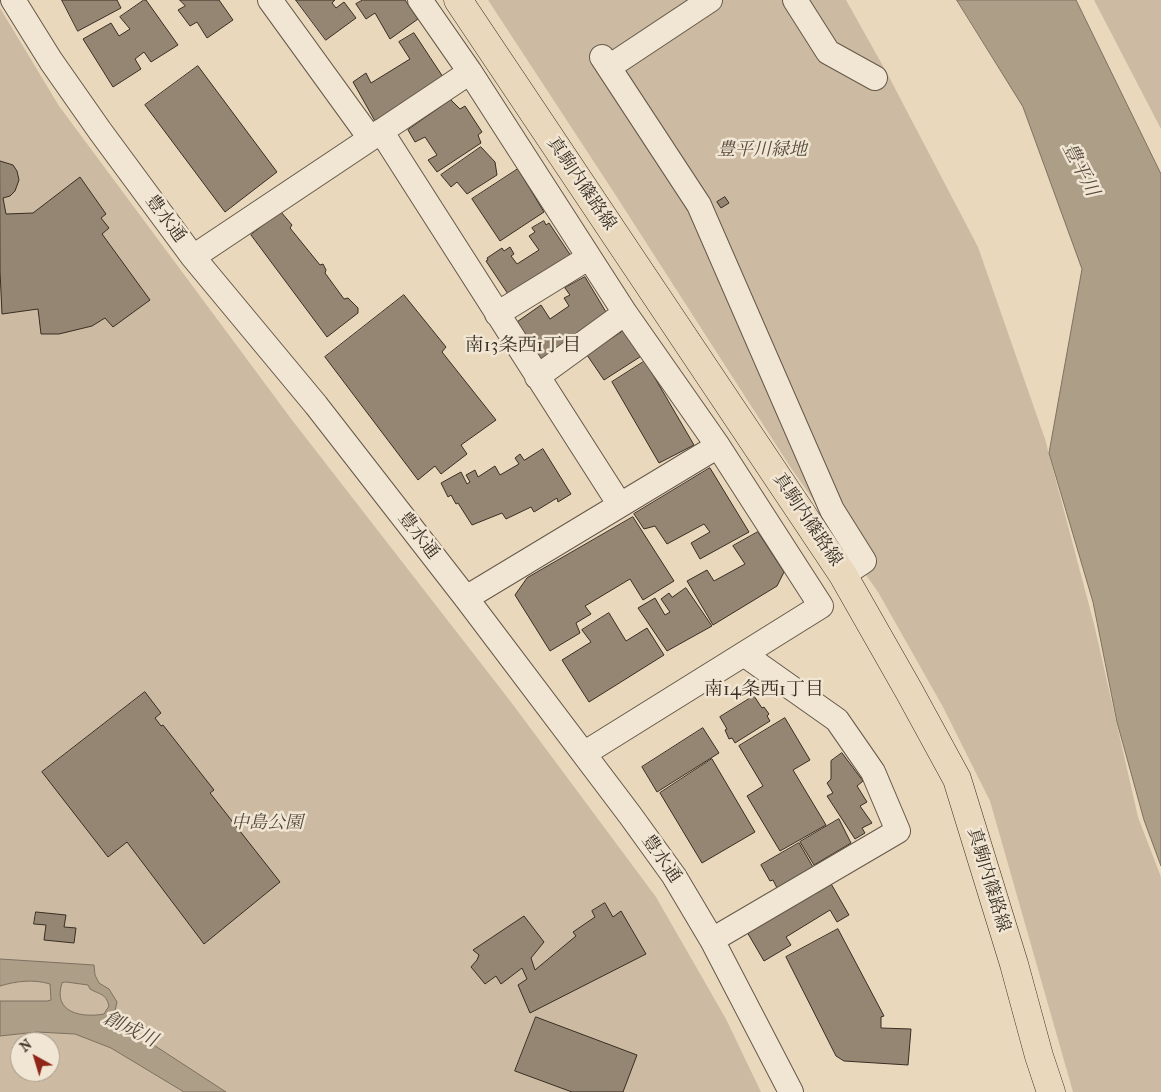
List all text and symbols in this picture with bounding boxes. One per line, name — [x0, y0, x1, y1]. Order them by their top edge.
street label: 真駒内篠路線 — [542, 133, 620, 235]
water label: 豊平川 — [1057, 139, 1103, 201]
park label: 豊平川緑地 — [717, 140, 807, 162]
street label: 豊水通 — [140, 191, 190, 247]
district label: 南13条西1丁目 — [465, 335, 581, 357]
street label: 真駒内篠路線 — [768, 469, 846, 571]
street label: 豊水通 — [393, 508, 443, 564]
district label: 南14条西1丁目 — [704, 679, 824, 701]
park label: 中島公園 — [231, 813, 303, 835]
street label: 真駒内篠路線 — [962, 825, 1014, 935]
street label: 豊水通 — [637, 831, 685, 887]
water label: 創成川 — [99, 1007, 161, 1053]
north arrow — [10, 1032, 60, 1082]
text: N — [16, 1036, 35, 1056]

